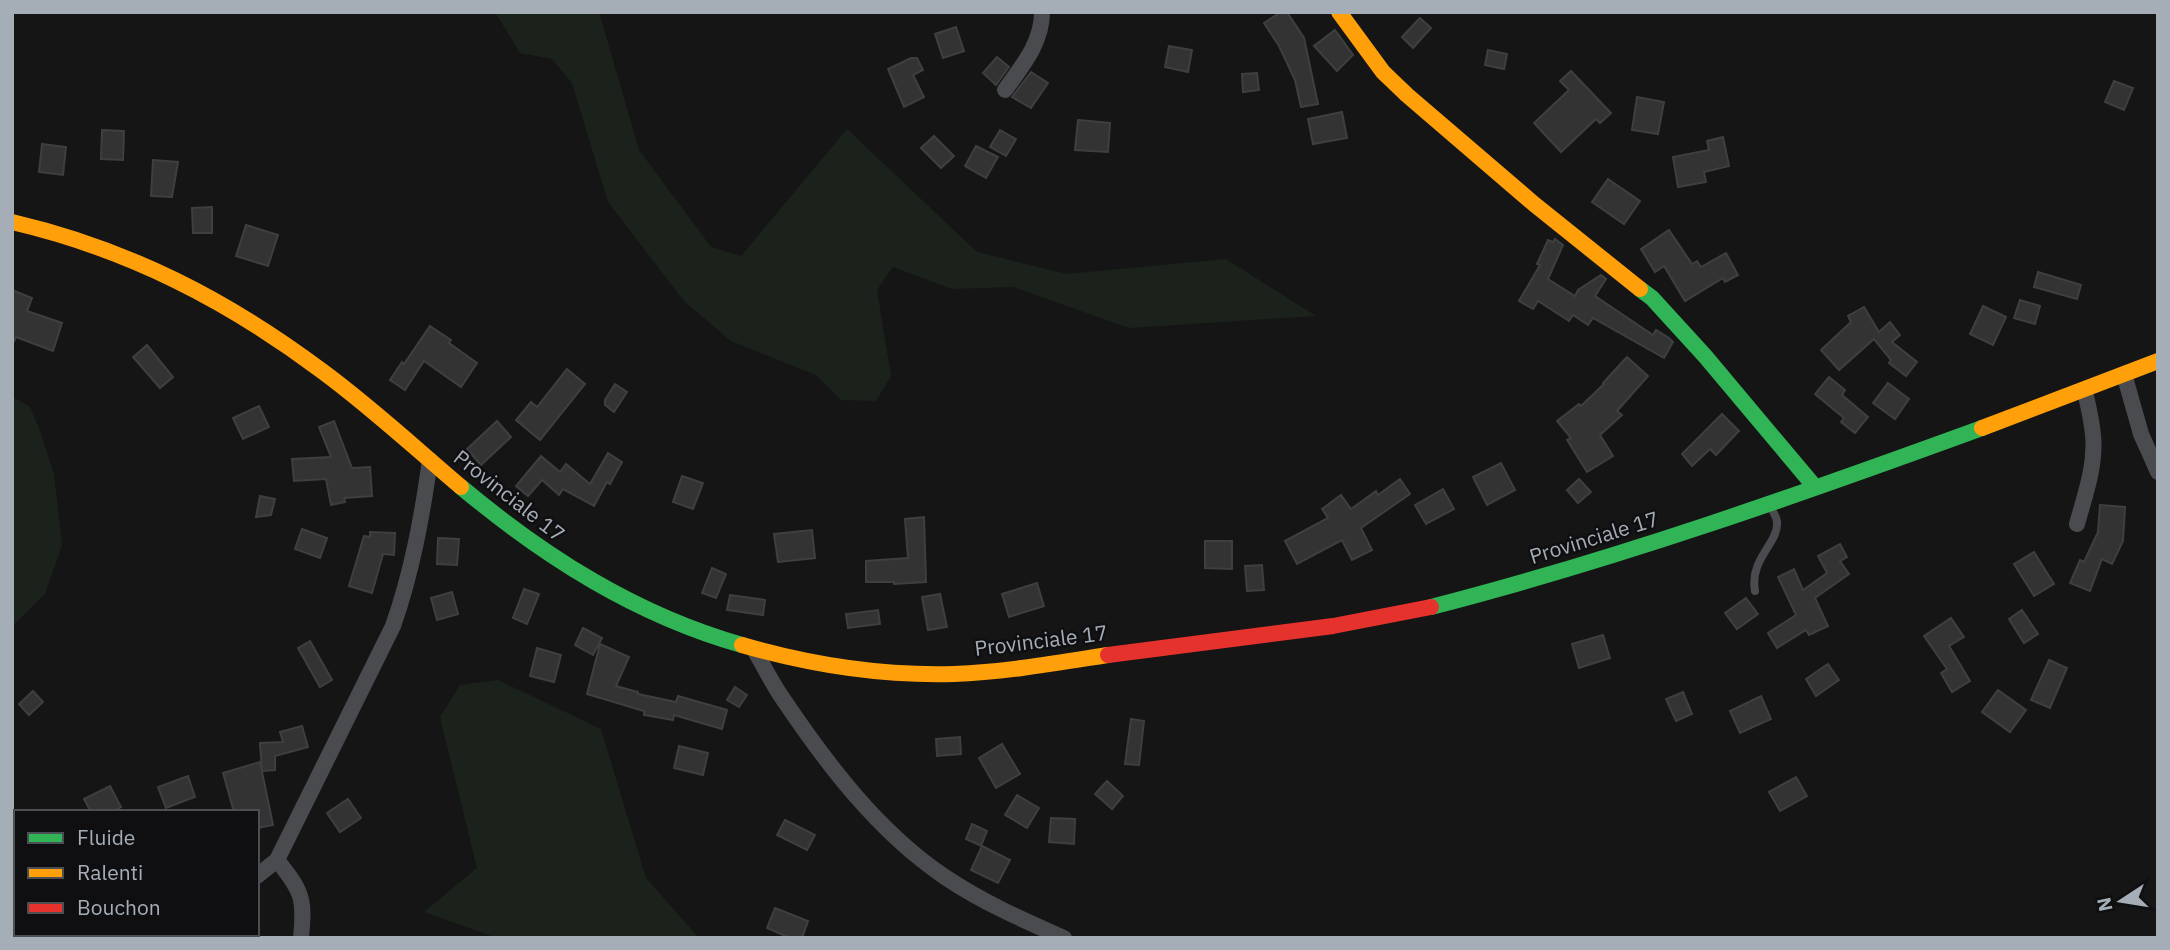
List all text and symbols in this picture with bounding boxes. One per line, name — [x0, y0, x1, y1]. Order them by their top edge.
street label: Provinciale 17 — [448, 443, 571, 547]
street label: Provinciale 17 — [1526, 504, 1662, 570]
street label: Provinciale 17 — [973, 618, 1109, 662]
legend — [14, 810, 259, 936]
text: Fluide — [77, 823, 135, 851]
text: Ralenti — [77, 858, 143, 886]
north arrow — [2086, 866, 2156, 936]
text: Bouchon — [77, 893, 161, 921]
text: N — [2091, 895, 2118, 914]

